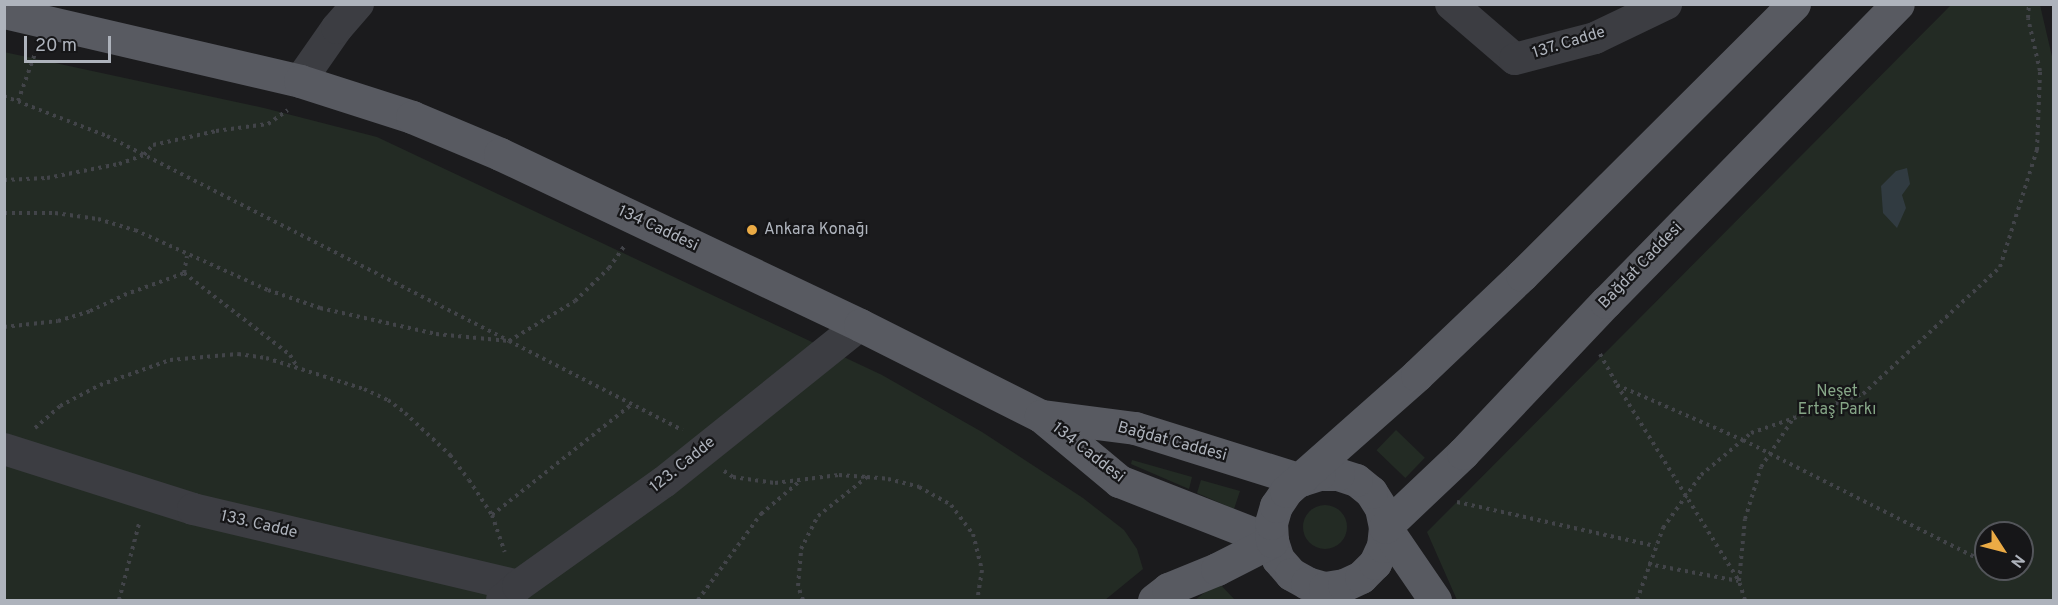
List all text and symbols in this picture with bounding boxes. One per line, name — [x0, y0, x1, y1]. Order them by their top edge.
street label: 137. Cadde — [1530, 23, 1608, 63]
scale bar — [27, 24, 114, 62]
text: 20 m — [35, 35, 77, 58]
street label: 134 Caddesi — [615, 202, 701, 256]
street label: Bağdat Caddesi — [1595, 219, 1687, 313]
place label: Ankara Konağı — [764, 220, 869, 240]
marker: Ankara Konağı — [745, 223, 759, 237]
park label: Neşet Ertaş Parkı — [1798, 382, 1876, 420]
street label: Bağdat Caddesi — [1115, 418, 1229, 466]
street label: 134 Caddesi — [1048, 419, 1128, 487]
street label: 123. Cadde — [647, 433, 719, 497]
street label: 133. Cadde — [219, 507, 299, 543]
north arrow — [1974, 521, 2034, 581]
text: N — [2005, 550, 2028, 571]

